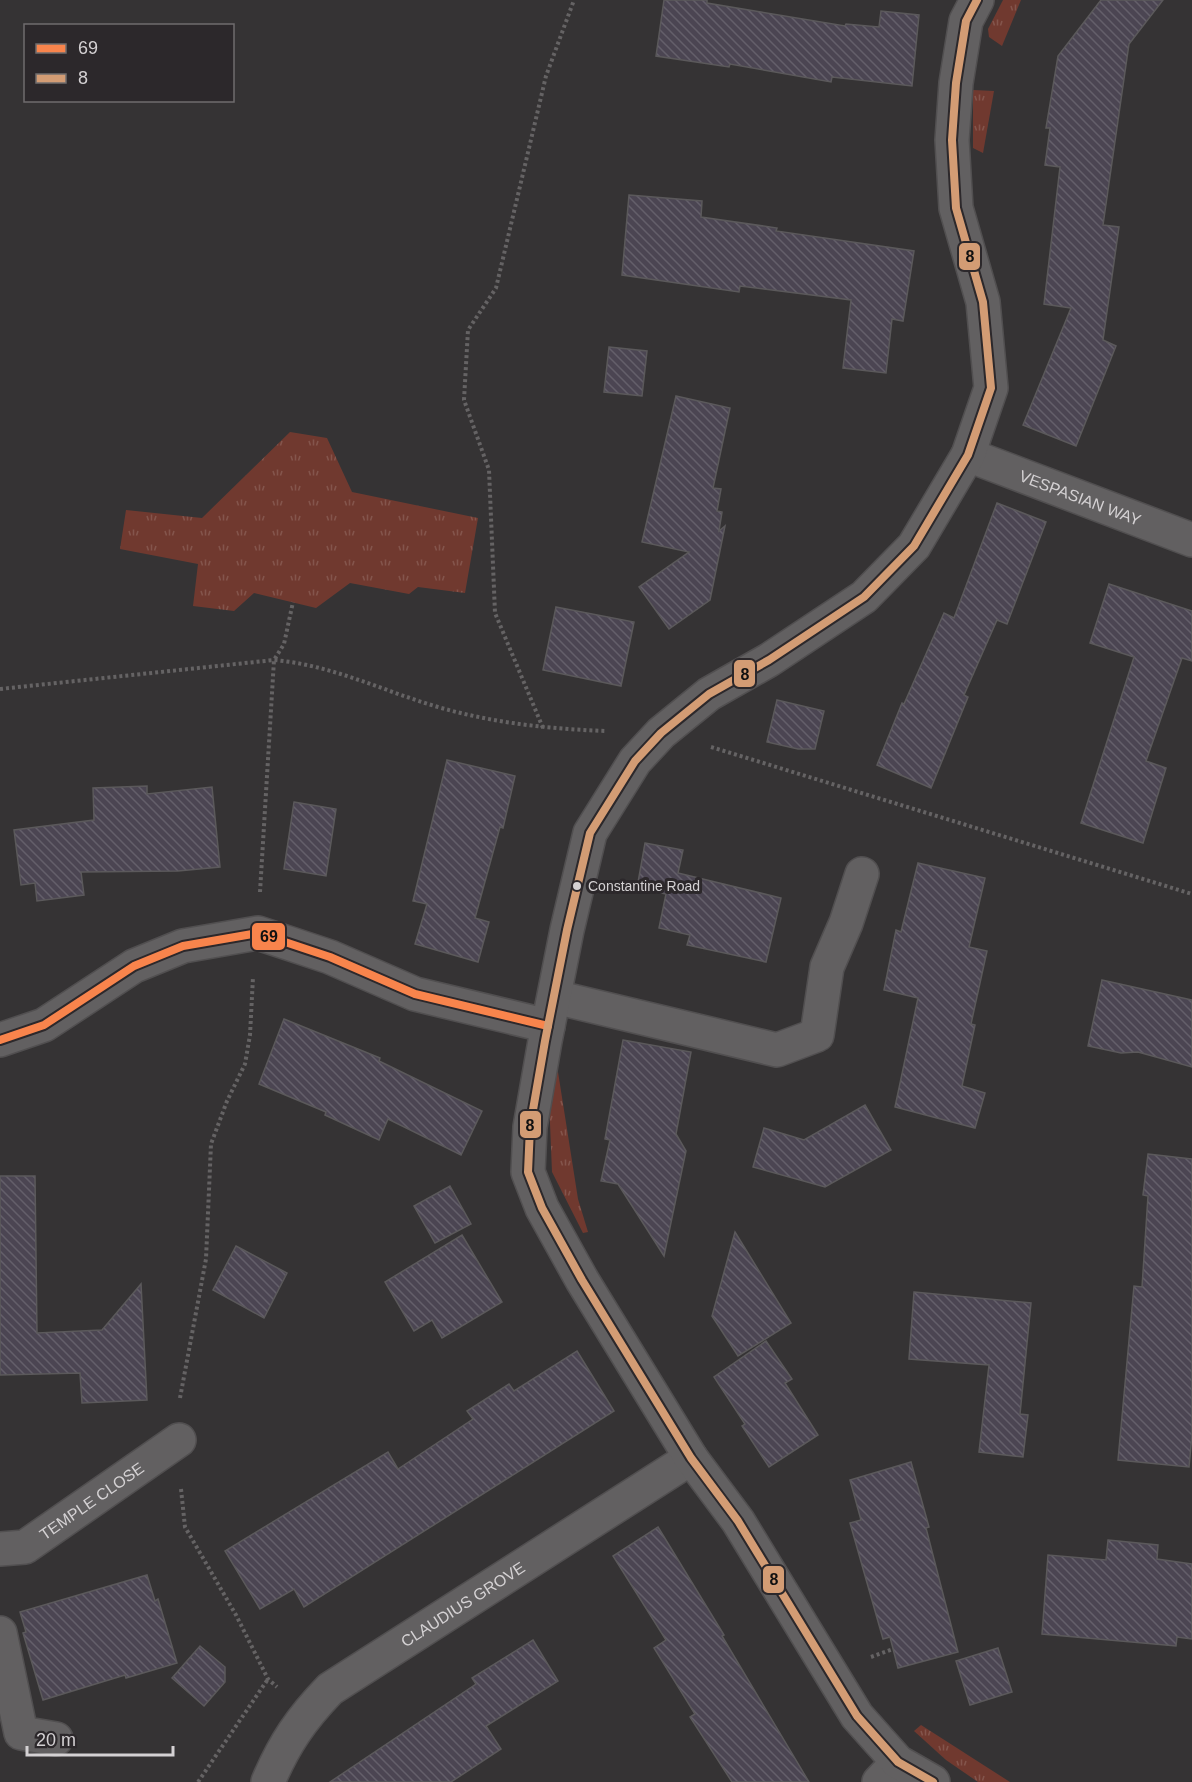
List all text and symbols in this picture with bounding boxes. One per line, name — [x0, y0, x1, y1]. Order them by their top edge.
legend — [24, 24, 234, 102]
text: 69 — [78, 38, 98, 58]
text: 8 — [78, 68, 88, 88]
line badge: 8 — [958, 242, 981, 271]
text: 8 — [966, 248, 975, 265]
street label: VESPASIAN WAY — [1017, 467, 1144, 528]
line badge: 8 — [733, 659, 756, 688]
text: 8 — [741, 666, 750, 683]
place label: Constantine Road — [588, 878, 700, 894]
marker: Constantine Road — [571, 880, 583, 892]
line badge: 69 — [251, 922, 286, 951]
text: 69 — [260, 928, 278, 945]
line badge: 8 — [519, 1110, 542, 1139]
text: 8 — [526, 1117, 535, 1134]
street label: TEMPLE CLOSE — [36, 1459, 147, 1543]
street label: CLAUDIUS GROVE — [398, 1558, 528, 1650]
line badge: 8 — [762, 1565, 785, 1594]
text: 8 — [770, 1571, 779, 1588]
scale bar — [27, 1719, 172, 1757]
text: 20 m — [36, 1730, 76, 1750]

